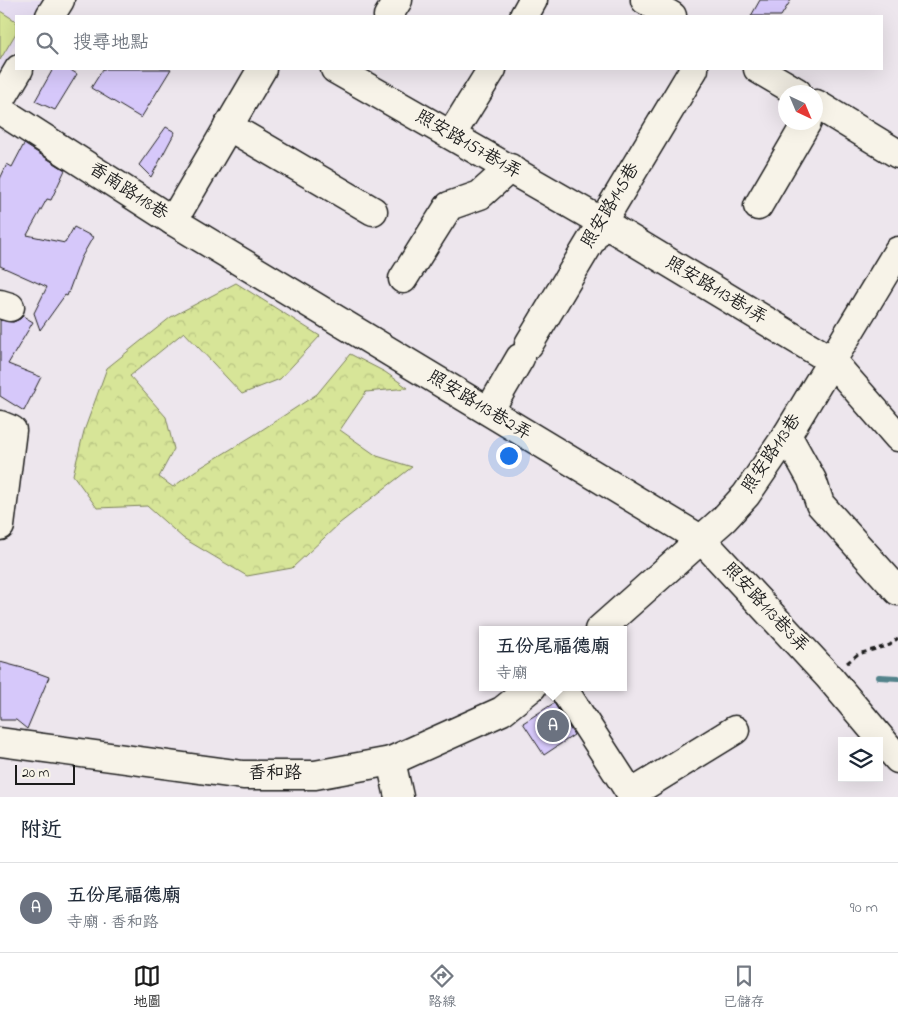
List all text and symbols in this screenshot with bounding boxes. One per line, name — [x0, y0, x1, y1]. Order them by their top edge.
search box — [15, 15, 883, 70]
icon: search — [33, 29, 61, 57]
text: 搜尋地點 — [73, 30, 149, 57]
north arrow — [778, 85, 823, 130]
street label: 照安路157巷1弄 — [410, 104, 526, 186]
street label: 香南路118巷 — [83, 157, 173, 227]
street label: 照安路145巷 — [575, 158, 647, 254]
street label: 照安路113巷1弄 — [660, 250, 772, 332]
street label: 照安路113巷2弄 — [422, 365, 536, 447]
street label: 照安路113巷 — [736, 409, 808, 499]
your location — [496, 443, 522, 469]
street label: 照安路113巷3弄 — [716, 557, 814, 659]
popup — [479, 626, 627, 691]
text: 五份尾福德廟 — [496, 634, 610, 661]
text: 寺廟 — [496, 662, 528, 686]
pin: A — [537, 707, 569, 745]
map controls — [838, 737, 883, 782]
button: layers — [838, 737, 883, 782]
street label: 香和路 — [248, 761, 302, 787]
scale bar — [15, 762, 75, 785]
text: 20 m — [22, 763, 49, 784]
text: 附近 — [20, 816, 62, 846]
text: 五份尾福德廟 — [67, 883, 181, 910]
text: A — [31, 896, 41, 920]
text: 90 m — [850, 896, 878, 920]
text: 寺廟 · 香和路 — [67, 911, 158, 935]
tab: 地圖 — [133, 962, 161, 1013]
tab: 路線 — [428, 962, 456, 1013]
tab: 已儲存 — [723, 962, 765, 1013]

